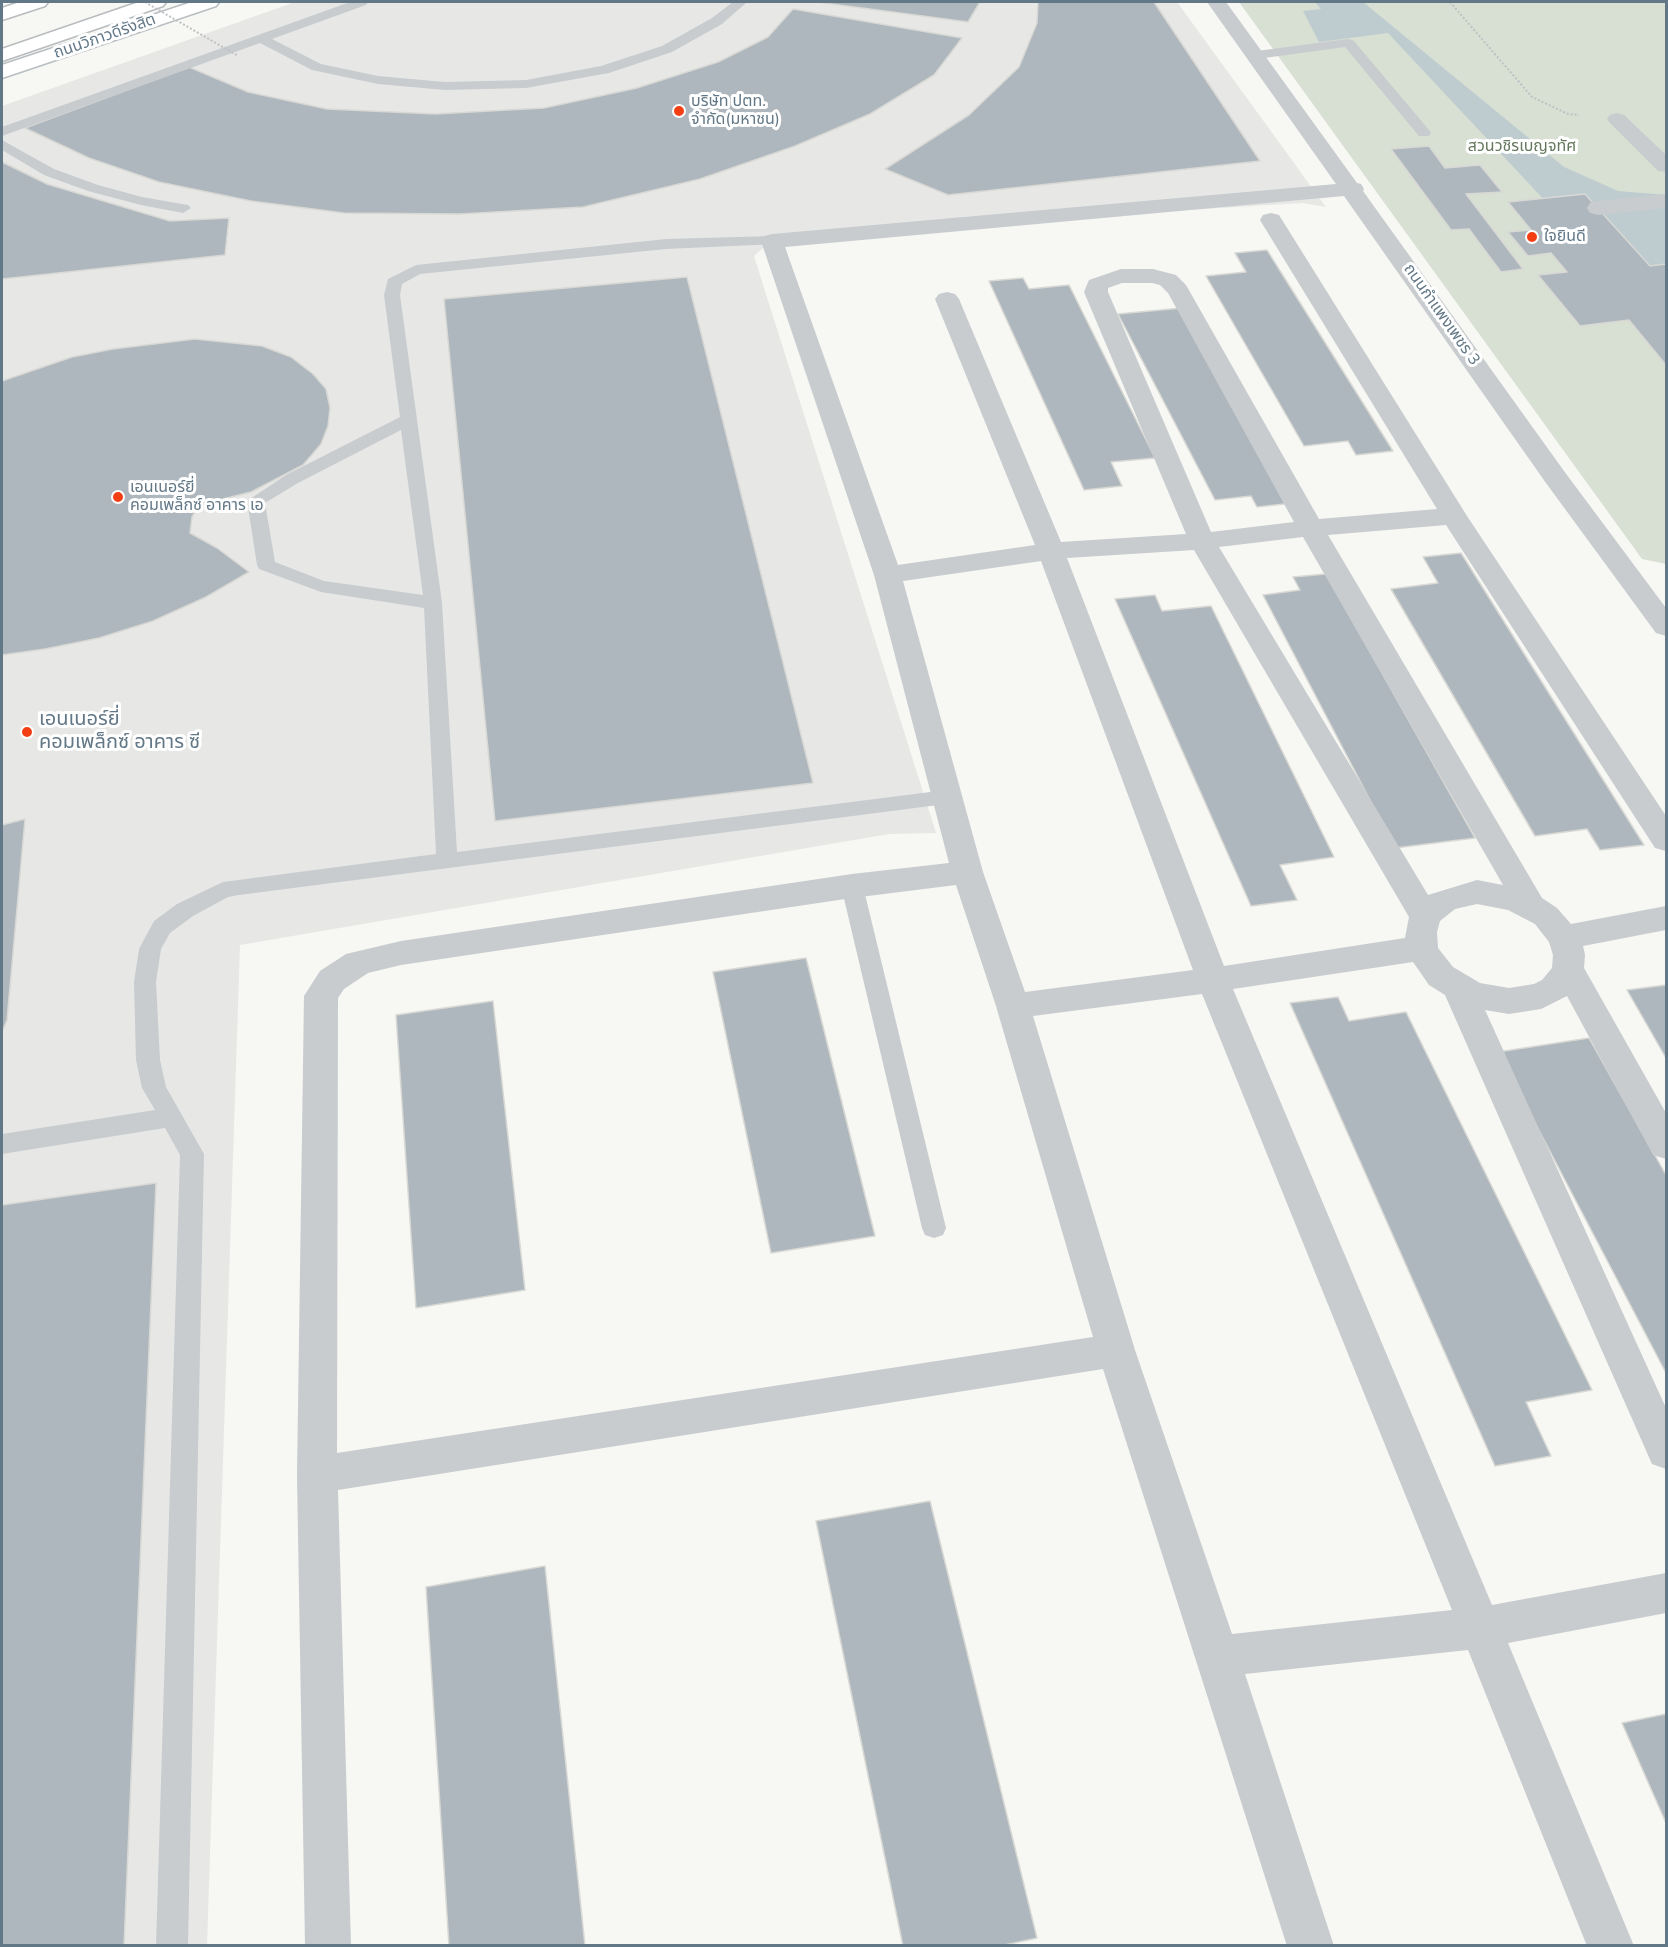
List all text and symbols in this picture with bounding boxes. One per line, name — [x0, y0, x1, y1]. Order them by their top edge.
street label: ถนนวิภาวดีรังสิต — [51, 11, 159, 63]
place label: บริษัท ปตท. จำกัด(มหาชน) — [691, 92, 780, 130]
marker: บริษัท ปตท. จำกัด(มหาชน) — [672, 104, 686, 118]
park label: สวนวชิรเบญจทัศ — [1468, 137, 1576, 157]
place label: ใจยินดี — [1544, 227, 1586, 247]
marker: ใจยินดี — [1525, 230, 1539, 244]
street label: ถนนกำแพงเพชร 3 — [1399, 260, 1483, 370]
place label: เอนเนอร์ยี่ คอมเพล็กซ์ อาคาร เอ — [130, 478, 264, 516]
marker: เอนเนอร์ยี่ คอมเพล็กซ์ อาคาร เอ — [111, 490, 125, 504]
place label: เอนเนอร์ยี่ คอมเพล็กซ์ อาคาร ซี — [39, 708, 200, 755]
marker: เอนเนอร์ยี่ คอมเพล็กซ์ อาคาร ซี — [20, 725, 34, 739]

